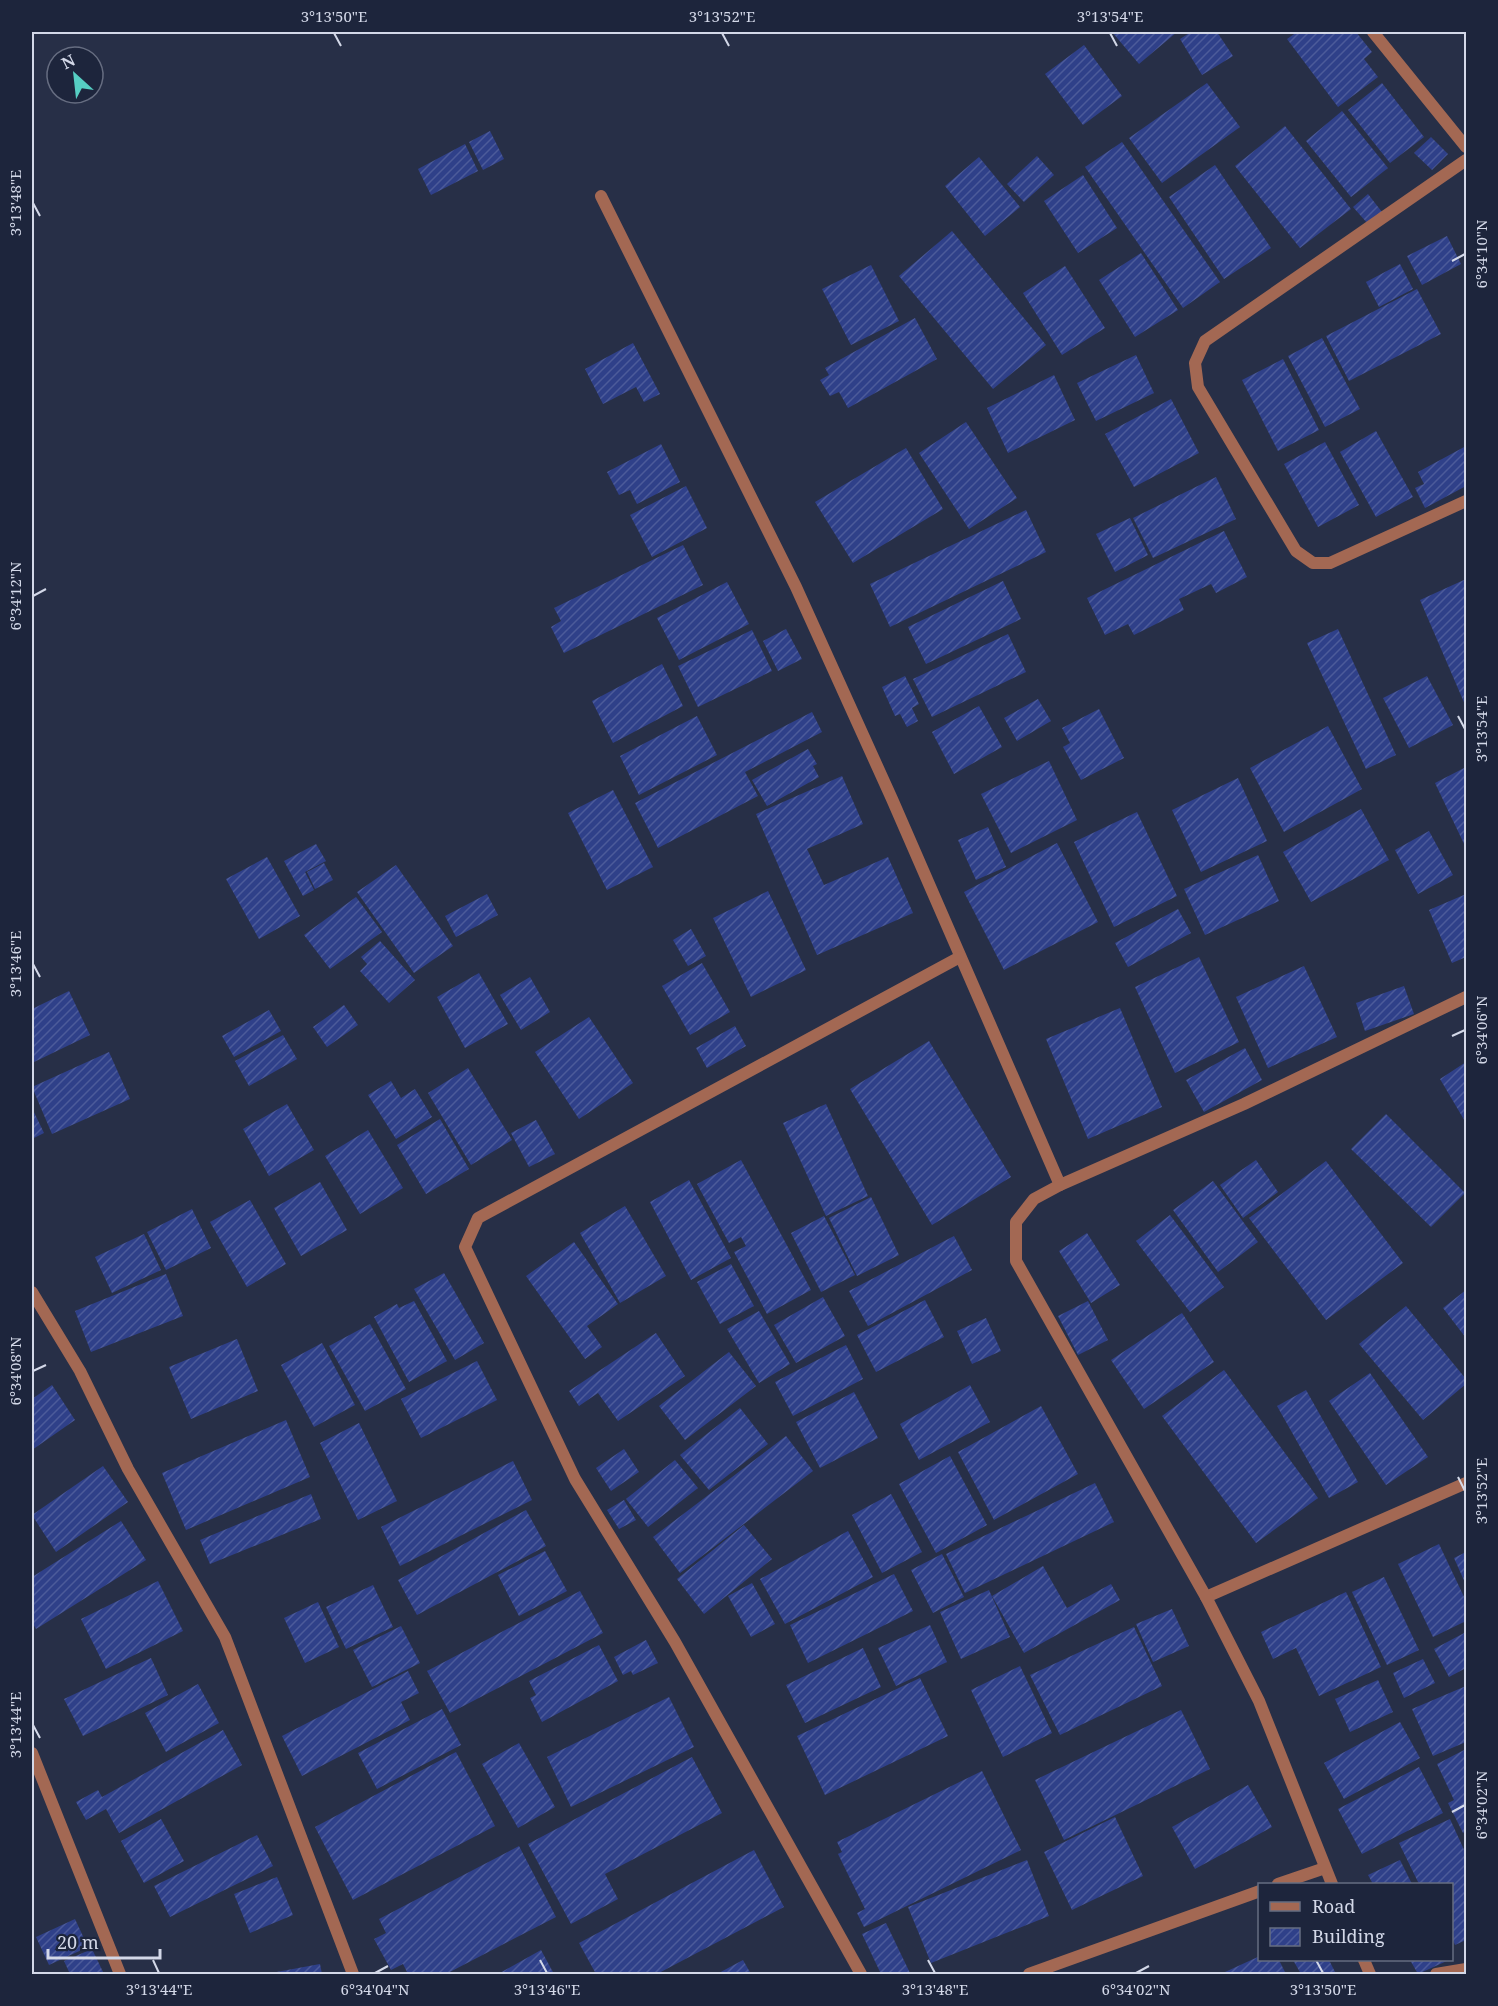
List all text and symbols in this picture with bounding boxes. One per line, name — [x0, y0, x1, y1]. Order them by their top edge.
text: 3°13'50"E — [301, 6, 367, 26]
text: 3°13'52"E — [689, 6, 755, 26]
text: 3°13'54"E — [1077, 6, 1143, 26]
north arrow — [45, 45, 105, 105]
text: N — [58, 49, 79, 74]
text: 3°13'48"E — [5, 170, 25, 236]
text: 6°34'10"N — [1471, 219, 1491, 288]
text: 6°34'12"N — [5, 561, 25, 630]
text: 3°13'54"E — [1471, 696, 1491, 762]
text: 3°13'46"E — [5, 931, 25, 997]
text: 6°34'06"N — [1471, 995, 1491, 1064]
text: 6°34'08"N — [5, 1336, 25, 1405]
text: 3°13'52"E — [1471, 1458, 1491, 1524]
text: 3°13'44"E — [5, 1692, 25, 1758]
text: 6°34'02"N — [1471, 1770, 1491, 1839]
legend — [1258, 1883, 1453, 1961]
text: Road — [1312, 1894, 1355, 1918]
scale bar — [48, 1922, 160, 1960]
text: Building — [1312, 1924, 1385, 1948]
text: 20 m — [57, 1930, 99, 1954]
text: 3°13'44"E — [126, 1979, 192, 1999]
text: 6°34'04"N — [341, 1979, 410, 1999]
text: 3°13'46"E — [514, 1979, 580, 1999]
text: 3°13'48"E — [902, 1979, 968, 1999]
text: 6°34'02"N — [1102, 1979, 1171, 1999]
text: 3°13'50"E — [1290, 1979, 1356, 1999]

